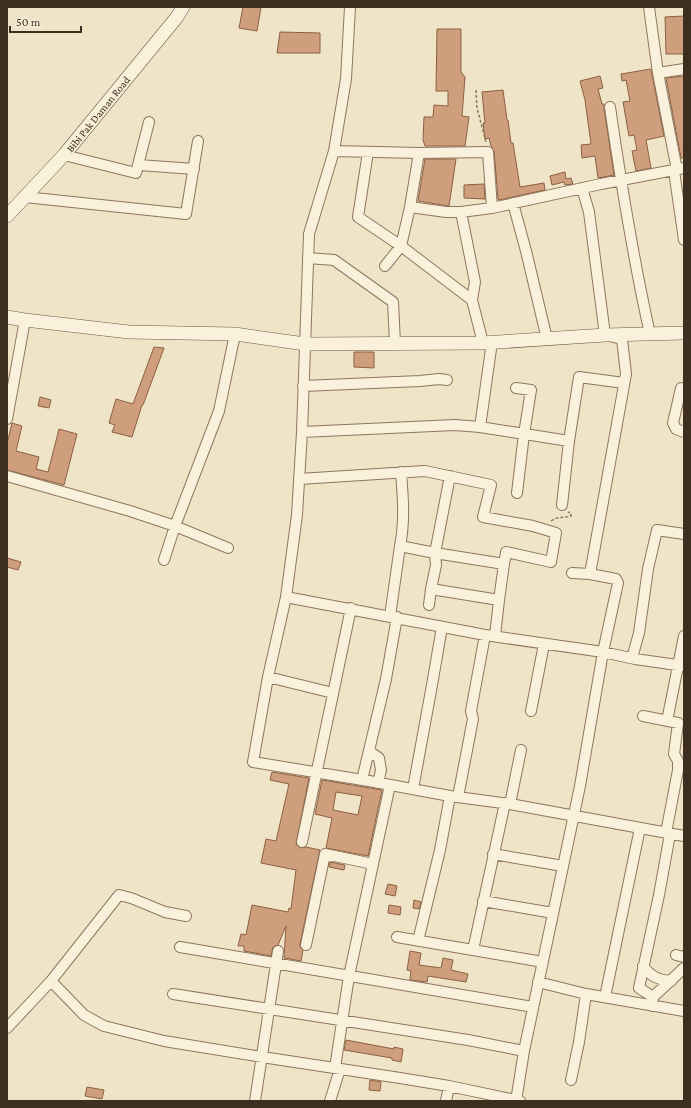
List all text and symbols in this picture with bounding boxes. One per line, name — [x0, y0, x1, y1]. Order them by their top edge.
scale bar — [10, 8, 81, 34]
text: 50 m — [16, 15, 41, 29]
street label: Bibi Pak Daman Road — [64, 74, 132, 154]

